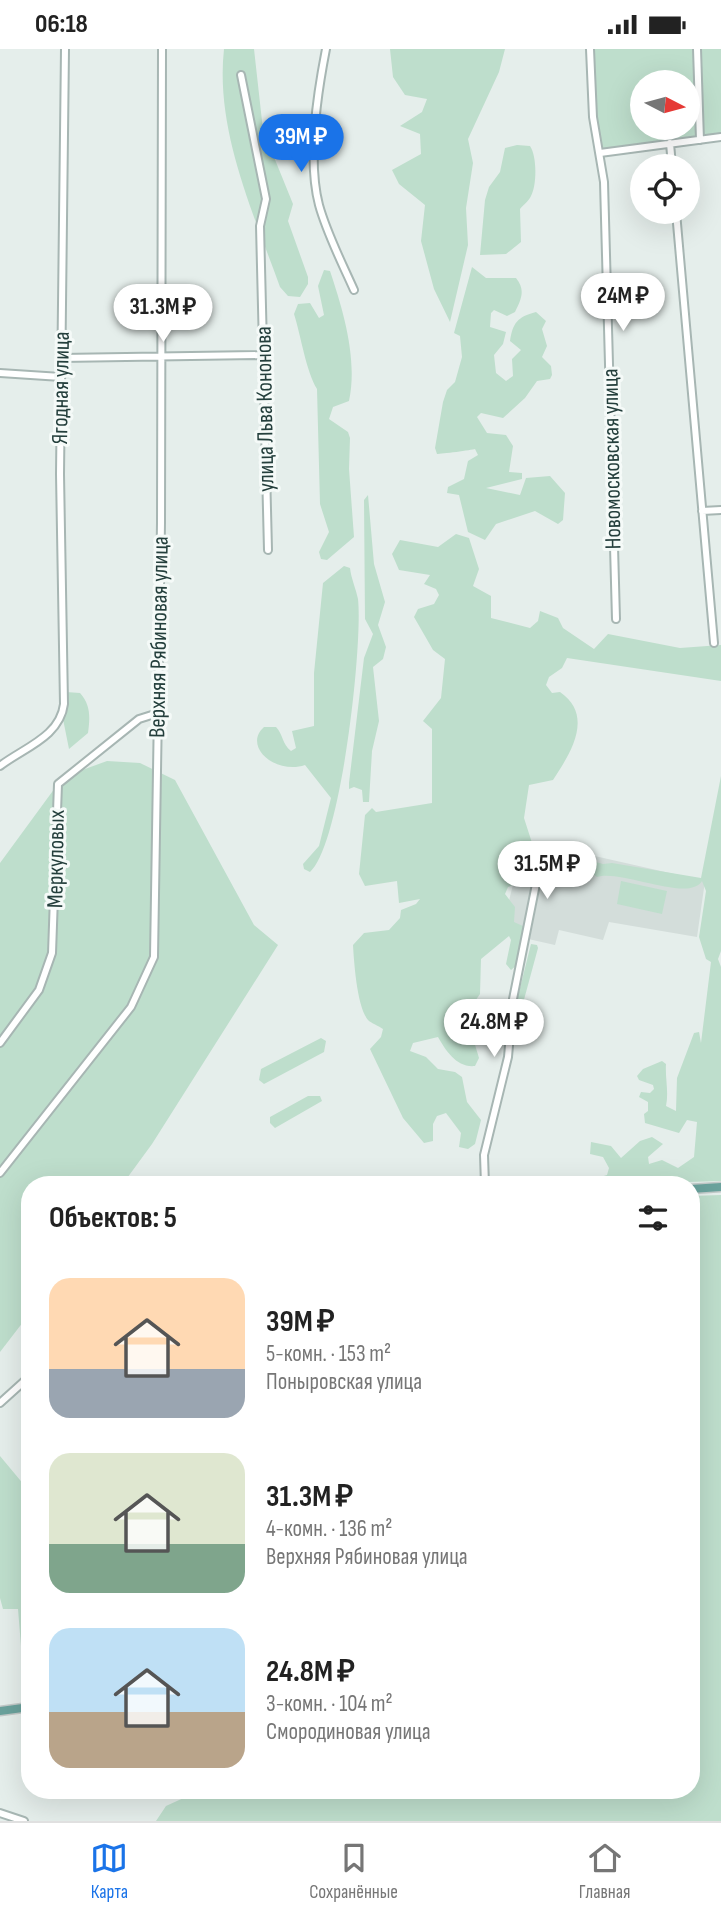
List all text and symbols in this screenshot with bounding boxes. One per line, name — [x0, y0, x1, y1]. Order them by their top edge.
text: 06:18 — [35, 9, 88, 40]
north arrow — [630, 70, 700, 140]
map controls — [630, 70, 700, 224]
pin: 39M ₽ — [252, 115, 350, 174]
text: 39M ₽ — [275, 123, 327, 151]
button: locate — [630, 154, 700, 224]
pin: 24M ₽ — [574, 273, 672, 333]
text: 24M ₽ — [597, 282, 649, 310]
pin: 31.3M ₽ — [98, 285, 228, 344]
text: 31.3M ₽ — [130, 293, 196, 321]
street label: улица Льва Кононова — [250, 326, 280, 492]
street label: Ягодная улица — [46, 331, 76, 445]
street label: Новомосковская улица — [596, 368, 628, 550]
street label: Верхняя Рябиновая улица — [143, 536, 175, 738]
street label: Меркуловых — [41, 809, 71, 908]
pin: 31.5M ₽ — [482, 841, 612, 901]
text: 31.5M ₽ — [514, 850, 580, 878]
pin: 24.8M ₽ — [429, 999, 559, 1059]
text: 24.8M ₽ — [460, 1008, 528, 1036]
icon: filters — [634, 1199, 672, 1237]
text: Объектов: 5 — [49, 1200, 177, 1236]
text: 39M ₽ — [266, 1304, 335, 1340]
icon: home — [105, 1306, 189, 1390]
text: 5-комн. · 153 m² — [266, 1340, 391, 1368]
text: Поныровская улица — [266, 1368, 422, 1396]
text: 31.3M ₽ — [266, 1479, 353, 1515]
icon: home — [105, 1481, 189, 1565]
text: 4-комн. · 136 m² — [266, 1515, 392, 1543]
text: Верхняя Рябиновая улица — [266, 1543, 468, 1571]
text: 24.8M ₽ — [266, 1654, 355, 1690]
icon: home — [105, 1656, 189, 1740]
text: 3-комн. · 104 m² — [266, 1690, 393, 1718]
text: Смородиновая улица — [266, 1718, 431, 1746]
tab: Карта — [90, 1839, 128, 1904]
tab: Сохранённые — [309, 1839, 398, 1904]
tab: Главная — [579, 1839, 631, 1904]

